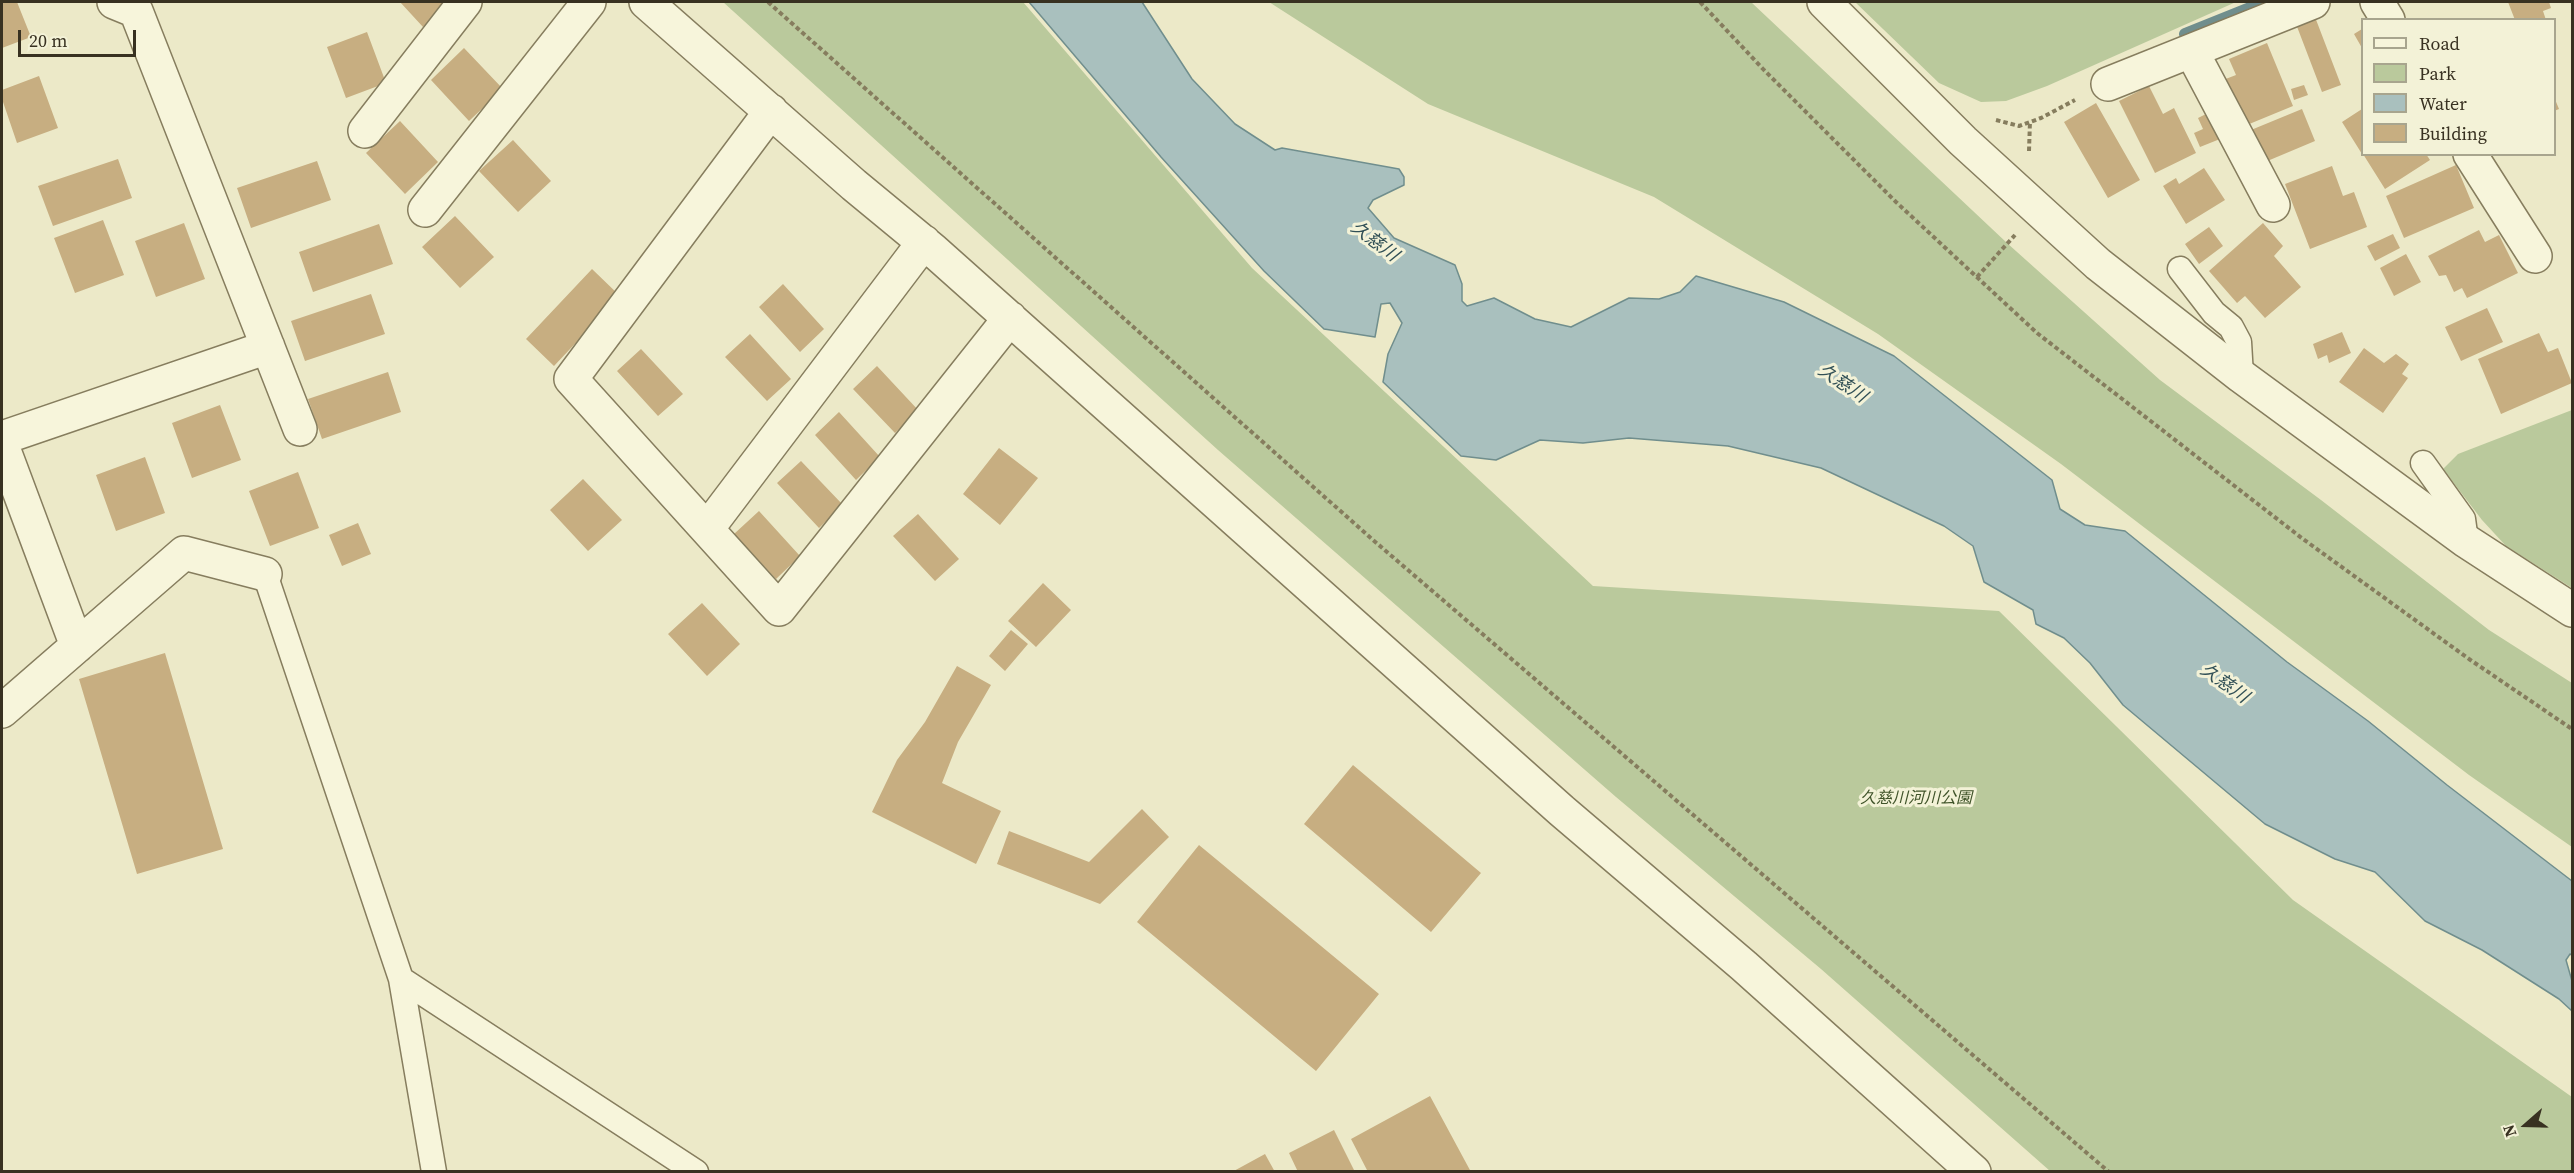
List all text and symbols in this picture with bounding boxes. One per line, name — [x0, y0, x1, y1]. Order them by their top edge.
scale bar — [21, 18, 140, 56]
legend — [2361, 18, 2556, 156]
text: 20 m — [29, 28, 67, 53]
text: Road — [2419, 31, 2460, 56]
text: Park — [2419, 61, 2456, 86]
text: Water — [2419, 91, 2467, 116]
text: Building — [2419, 121, 2487, 146]
water label: 久慈川 — [1346, 217, 1402, 267]
water label: 久慈川 — [1814, 360, 1870, 408]
water label: 久慈川 — [2196, 660, 2252, 708]
park label: 久慈川河川公園 — [1860, 789, 1972, 809]
north arrow — [2496, 1095, 2556, 1155]
text: N — [2497, 1122, 2521, 1140]

